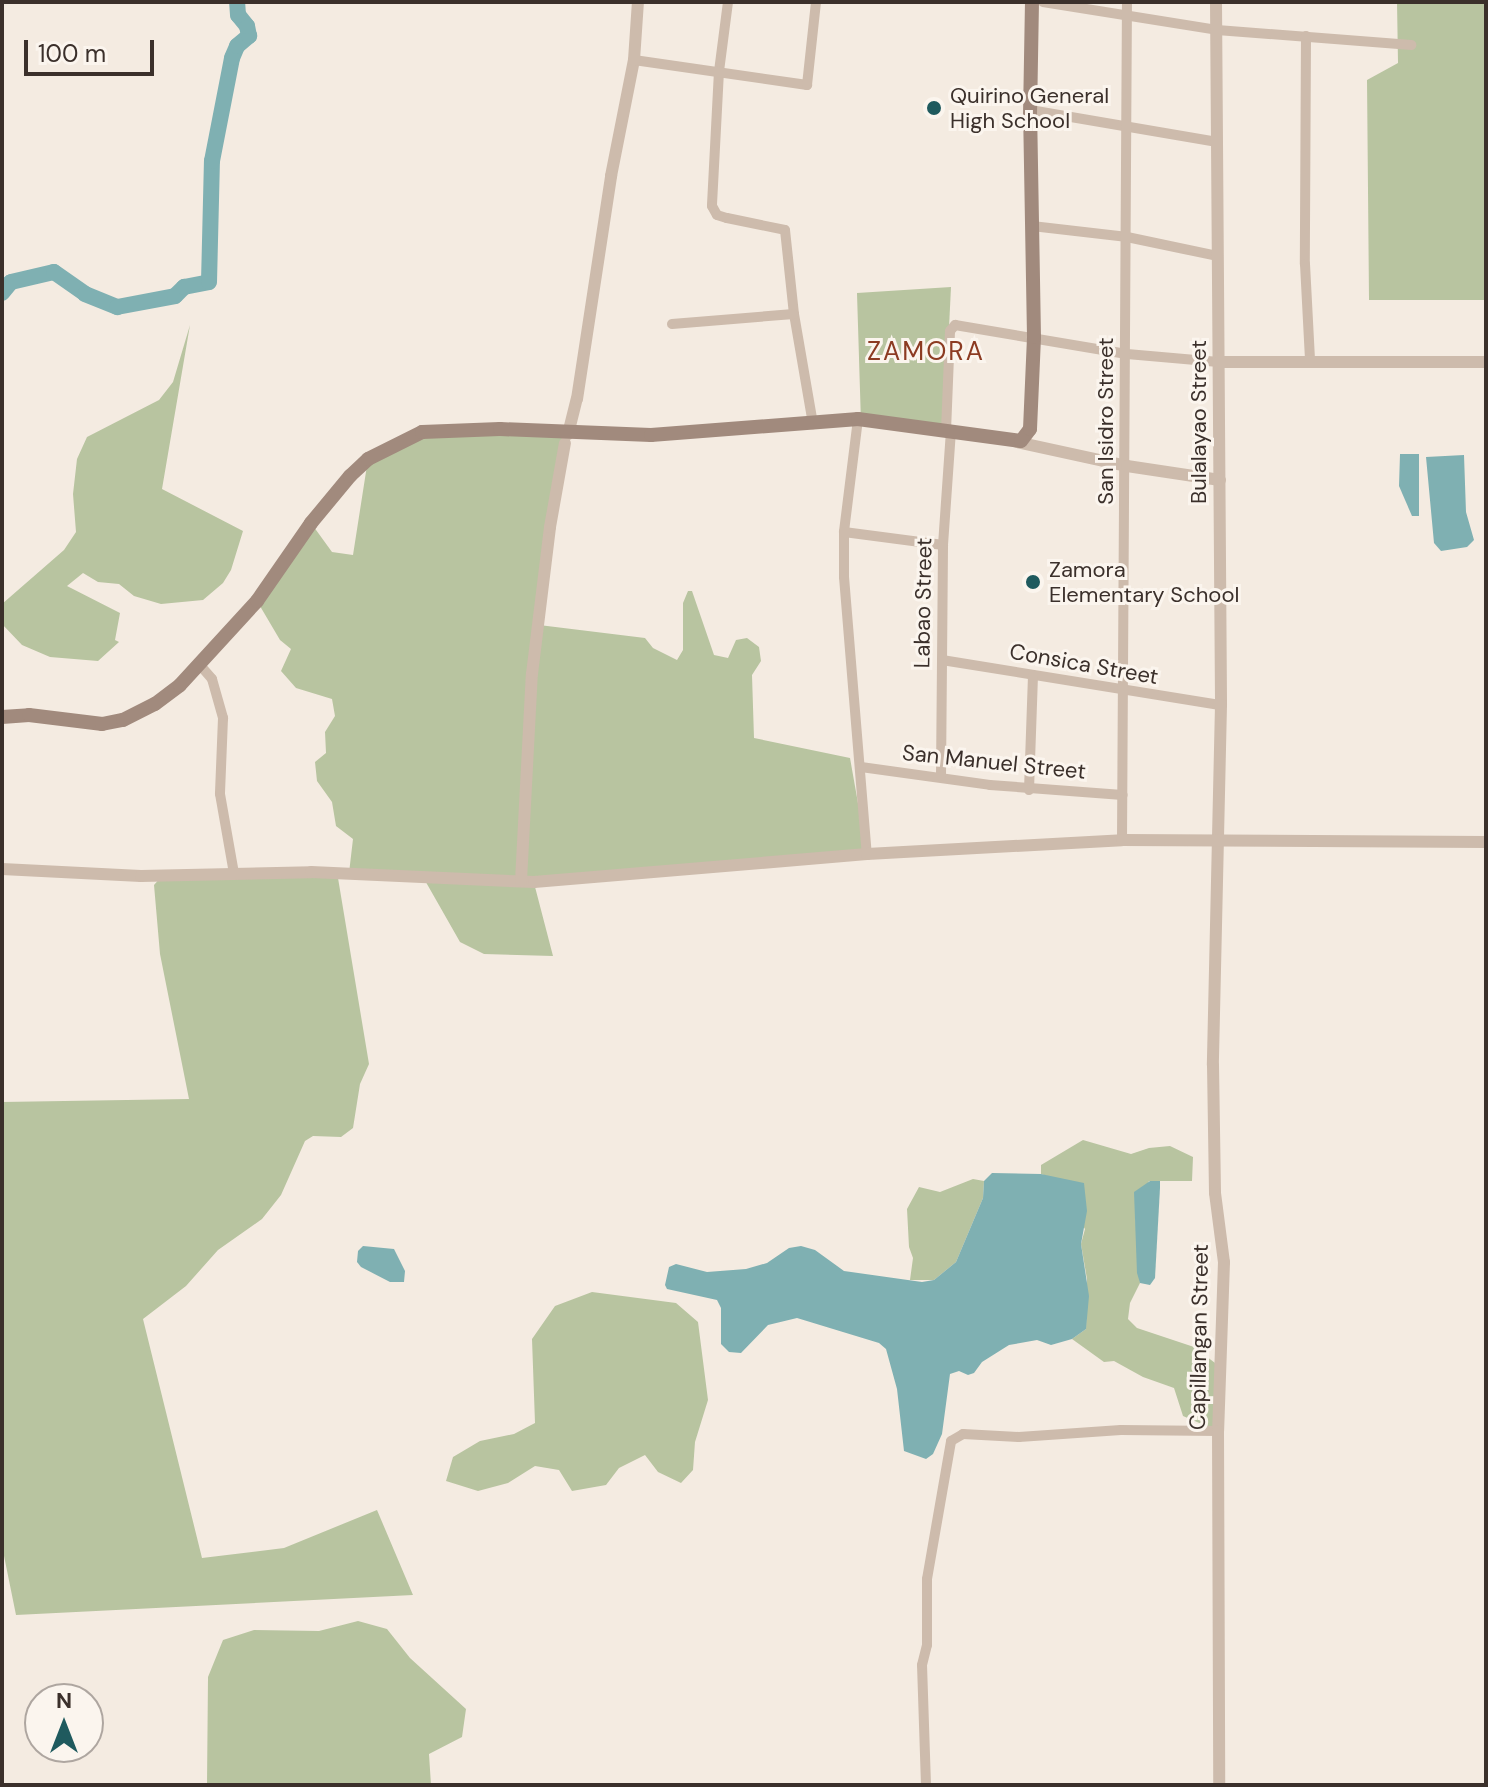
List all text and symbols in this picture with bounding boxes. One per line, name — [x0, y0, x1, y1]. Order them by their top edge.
scale bar — [28, 24, 158, 74]
text: 100 m — [38, 38, 106, 69]
place label: Quirino General High School — [950, 82, 1109, 134]
marker: Quirino General High School — [925, 99, 943, 117]
district label: ZAMORA — [867, 336, 985, 368]
street label: San Isidro Street — [1093, 337, 1119, 505]
street label: Bulalayao Street — [1186, 340, 1212, 504]
street label: Labao Street — [909, 538, 937, 668]
place label: Zamora Elementary School — [1049, 556, 1239, 608]
marker: Zamora Elementary School — [1024, 573, 1042, 591]
street label: Consica Street — [1008, 638, 1160, 690]
street label: San Manuel Street — [901, 739, 1087, 785]
street label: Capillangan Street — [1184, 1244, 1214, 1430]
north arrow — [24, 1683, 104, 1763]
text: N — [56, 1686, 72, 1715]

